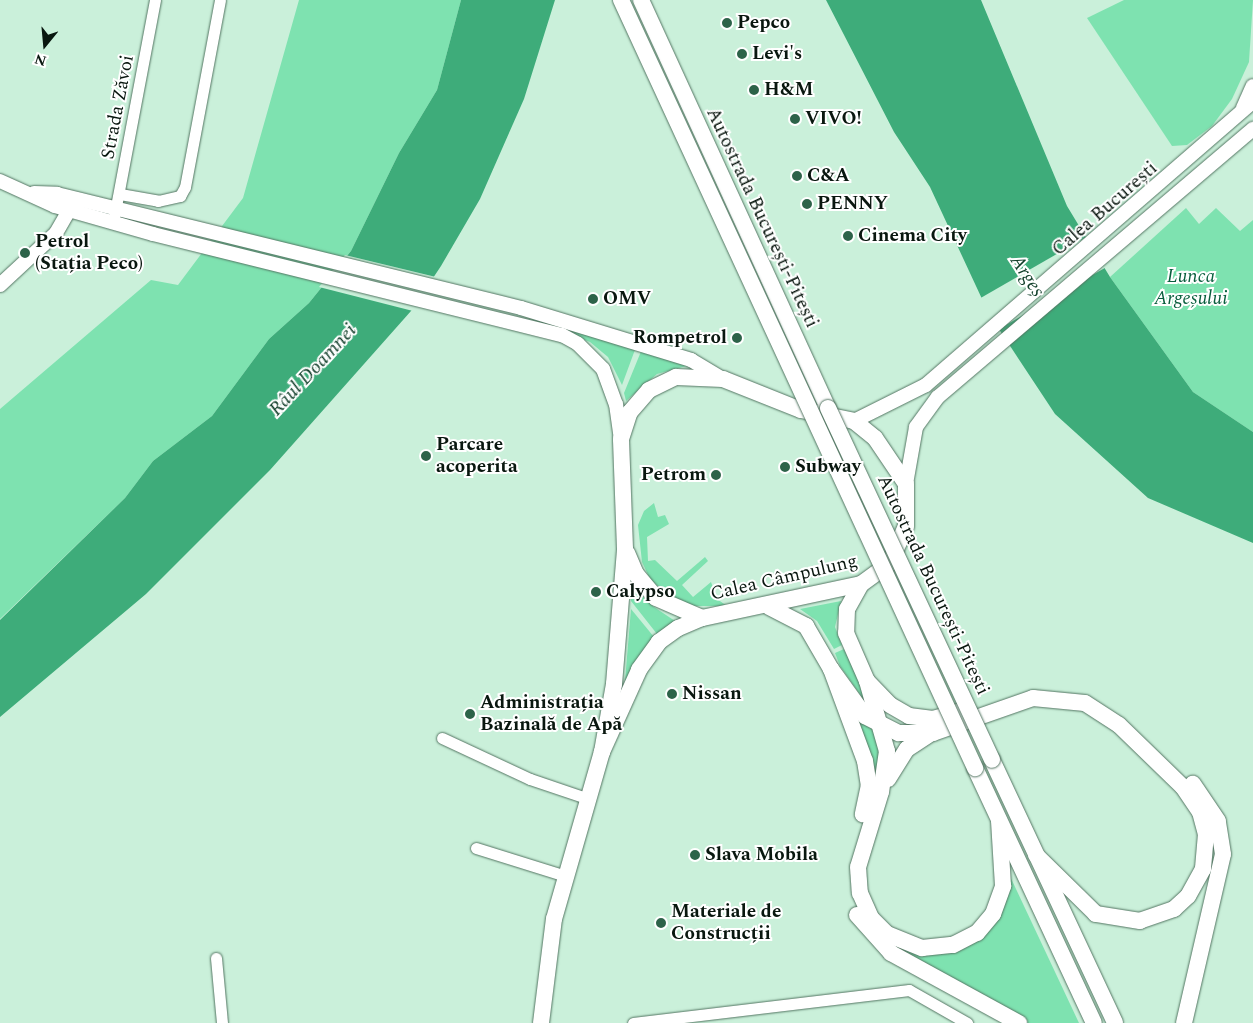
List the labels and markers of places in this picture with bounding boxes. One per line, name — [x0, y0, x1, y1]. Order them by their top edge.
place label: Pepco — [737, 12, 790, 34]
marker: Pepco — [721, 17, 733, 29]
place label: Levi's — [752, 43, 802, 65]
marker: Levi's — [736, 48, 748, 60]
place label: H&M — [764, 79, 813, 101]
marker: H&M — [748, 84, 760, 96]
place label: VIVO! — [805, 108, 862, 130]
marker: VIVO! — [789, 113, 801, 125]
place label: C&A — [807, 165, 850, 187]
marker: C&A — [791, 170, 803, 182]
place label: PENNY — [817, 193, 888, 215]
marker: PENNY — [801, 198, 813, 210]
place label: Cinema City — [858, 225, 967, 247]
marker: Cinema City — [842, 230, 854, 242]
place label: Petrol (Stația Peco) — [35, 231, 143, 275]
marker: Petrol (Stația Peco) — [19, 247, 31, 259]
place label: OMV — [603, 288, 651, 310]
marker: OMV — [587, 293, 599, 305]
place label: Rompetrol — [633, 327, 727, 349]
marker: Rompetrol — [731, 332, 743, 344]
place label: Parcare acoperita — [436, 434, 518, 478]
marker: Parcare acoperita — [420, 450, 432, 462]
place label: Subway — [795, 456, 861, 478]
marker: Subway — [779, 461, 791, 473]
place label: Petrom — [641, 464, 706, 486]
marker: Petrom — [710, 469, 722, 481]
place label: Calypso — [606, 581, 675, 603]
marker: Calypso — [590, 586, 602, 598]
place label: Nissan — [682, 683, 742, 705]
marker: Nissan — [666, 688, 678, 700]
place label: Administrația Bazinală de Apă — [480, 692, 622, 736]
marker: Administrația Bazinală de Apă — [464, 708, 476, 720]
place label: Slava Mobila — [705, 844, 818, 866]
marker: Slava Mobila — [689, 849, 701, 861]
place label: Materiale de Construcții — [671, 901, 781, 945]
marker: Materiale de Construcții — [655, 917, 667, 929]

